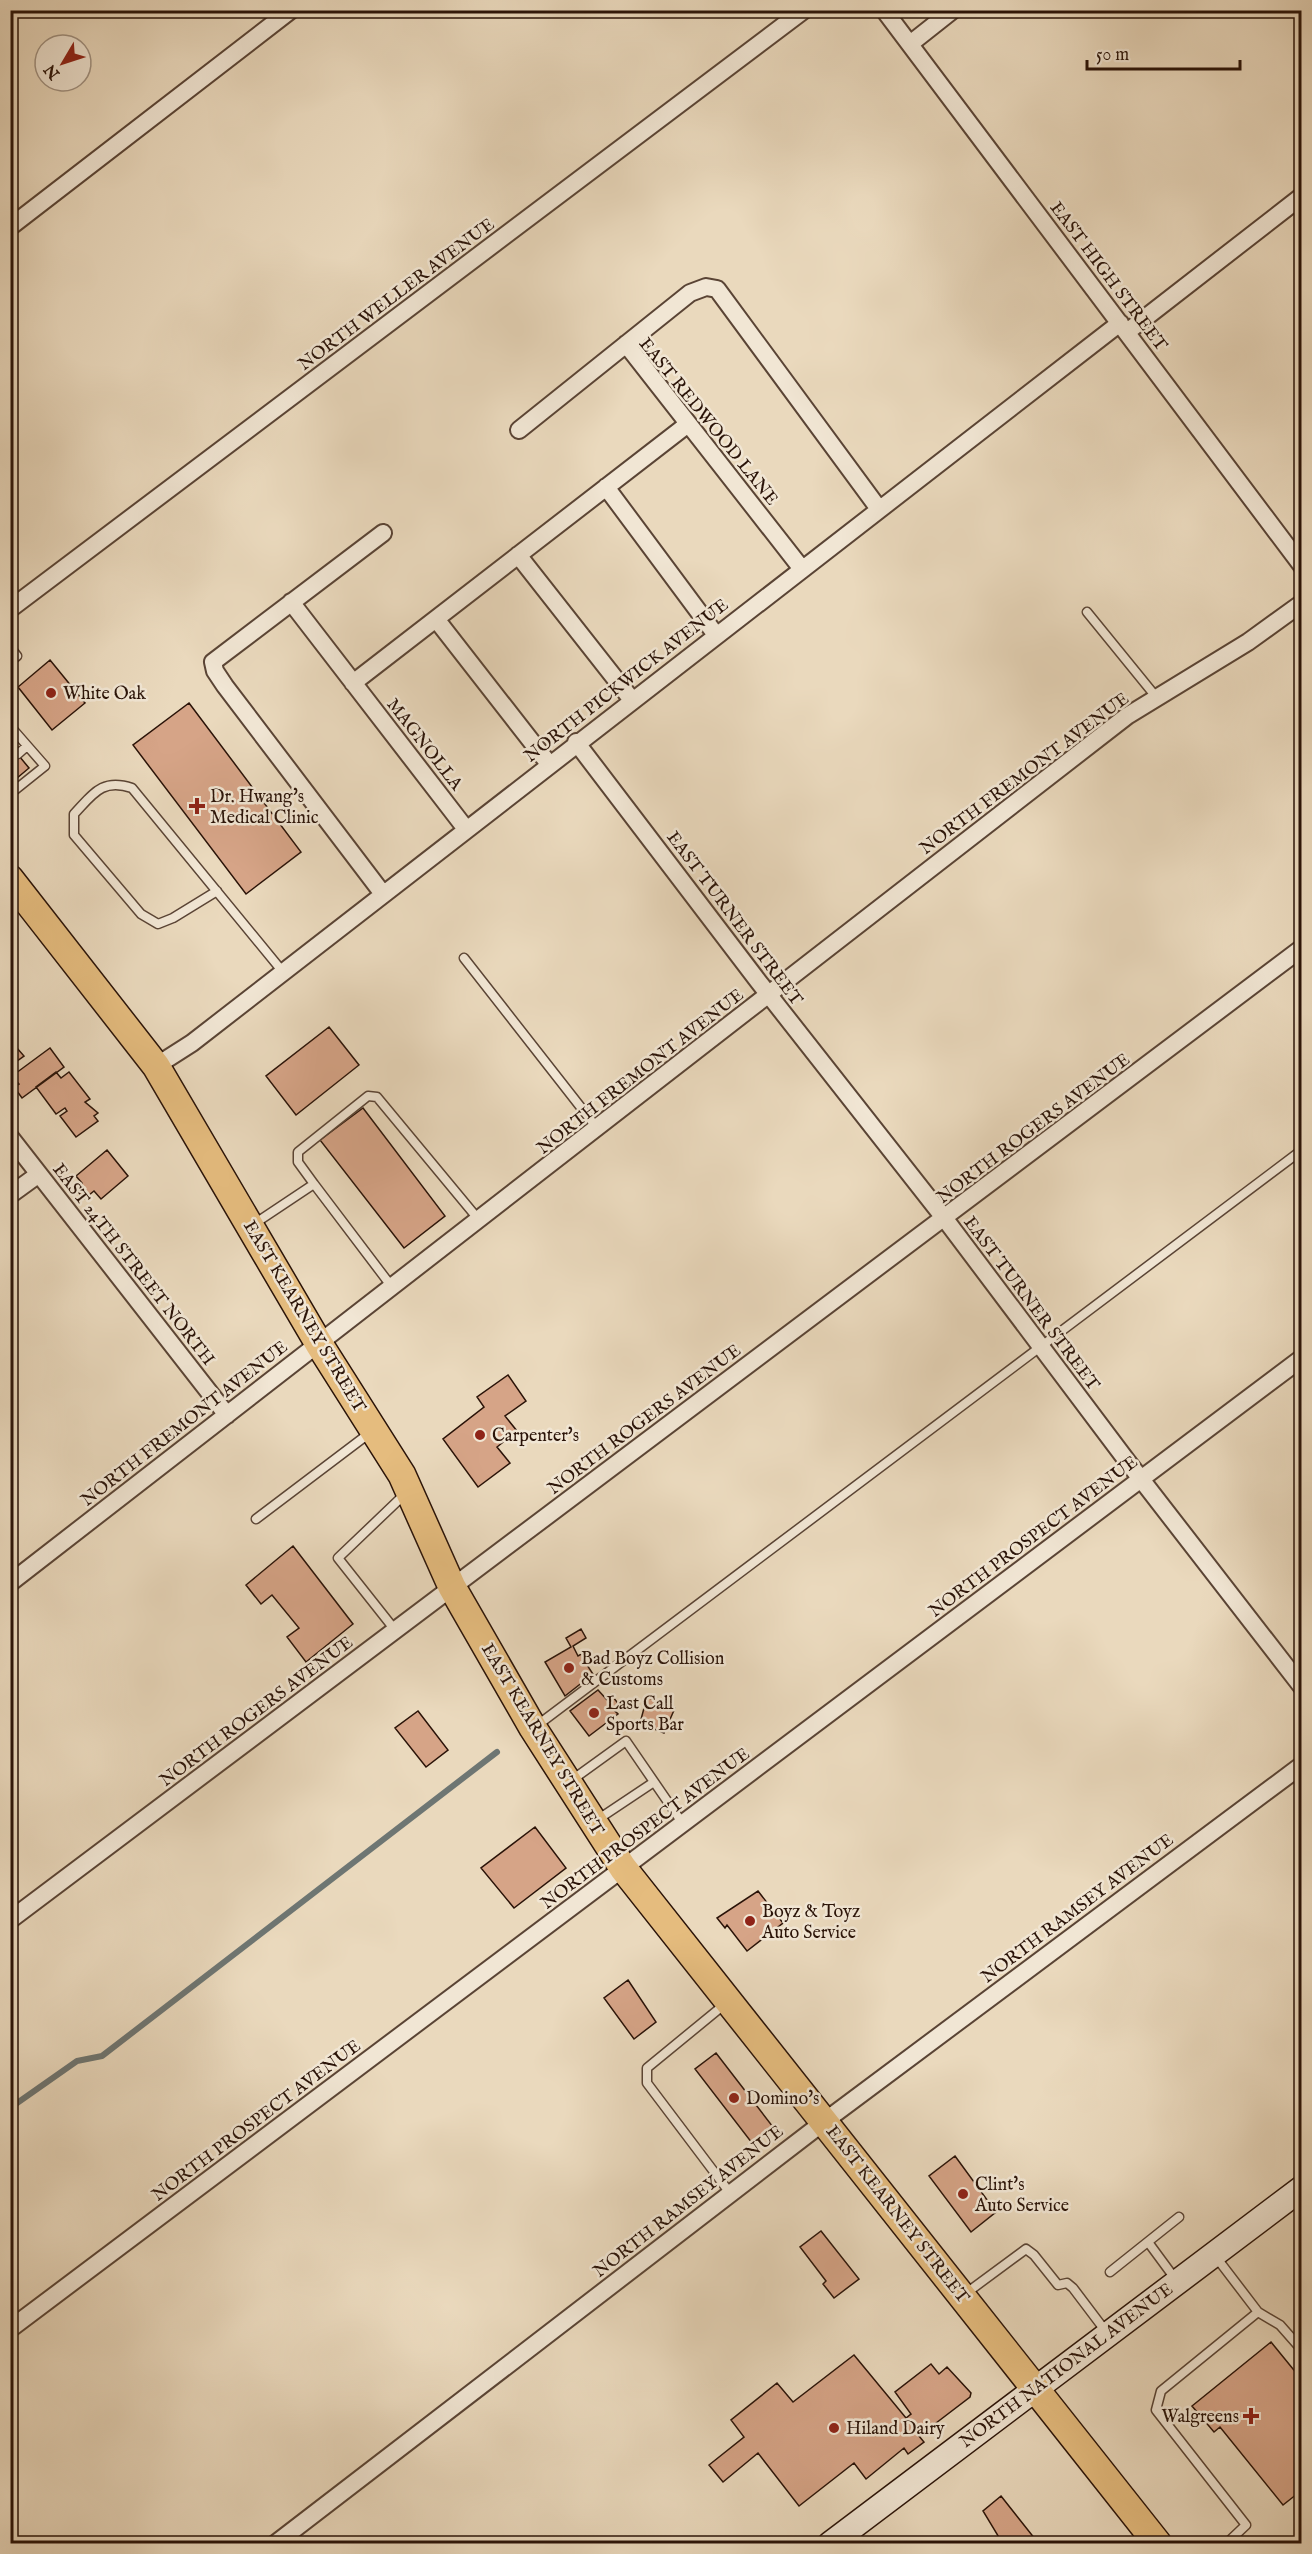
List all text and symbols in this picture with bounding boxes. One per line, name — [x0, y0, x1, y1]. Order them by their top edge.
north arrow — [33, 33, 93, 93]
scale bar — [1087, 33, 1240, 71]
text: 50 m — [1096, 44, 1129, 67]
text: N — [41, 59, 66, 84]
street label: EAST HIGH STREET — [1044, 198, 1172, 356]
street label: NORTH WELLER AVENUE — [294, 214, 500, 377]
street label: EAST REDWOOD LANE — [633, 333, 783, 510]
street label: NORTH PICKWICK AVENUE — [520, 594, 734, 768]
place label: White Oak — [63, 683, 146, 706]
marker: White Oak — [44, 686, 58, 700]
street label: NORTH FREMONT AVENUE — [916, 688, 1134, 861]
street label: MAGNOLLA — [381, 694, 468, 796]
place label: Dr. Hwang's Medical Clinic — [210, 786, 319, 830]
marker: Dr. Hwang's Medical Clinic — [188, 797, 206, 815]
street label: EAST TURNER STREET — [661, 827, 807, 1011]
street label: NORTH FREMONT AVENUE — [533, 984, 749, 1160]
street label: NORTH ROGERS AVENUE — [933, 1049, 1135, 1210]
street label: EAST 24TH STREET NORTH — [47, 1159, 219, 1371]
street label: EAST TURNER STREET — [958, 1212, 1104, 1396]
street label: EAST KEARNEY STREET — [237, 1216, 370, 1417]
street label: NORTH FREMONT AVENUE — [77, 1336, 293, 1512]
street label: NORTH ROGERS AVENUE — [544, 1340, 746, 1501]
place label: Carpenter's — [492, 1425, 579, 1448]
marker: Carpenter's — [473, 1428, 487, 1442]
street label: NORTH PROSPECT AVENUE — [925, 1451, 1143, 1623]
street label: NORTH ROGERS AVENUE — [156, 1632, 358, 1793]
street label: EAST KEARNEY STREET — [475, 1639, 608, 1840]
place label: Bad Boyz Collision & Customs — [581, 1648, 725, 1692]
marker: Bad Boyz Collision & Customs — [562, 1661, 576, 1675]
place label: Last Call Sports Bar — [606, 1693, 684, 1737]
marker: Last Call Sports Bar — [587, 1706, 601, 1720]
street label: NORTH PROSPECT AVENUE — [537, 1743, 755, 1915]
street label: NORTH RAMSEY AVENUE — [977, 1829, 1179, 1989]
place label: Boyz & Toyz Auto Service — [761, 1901, 860, 1945]
marker: Boyz & Toyz Auto Service — [743, 1914, 757, 1928]
street label: NORTH PROSPECT AVENUE — [148, 2035, 366, 2207]
place label: Domino's — [746, 2088, 819, 2111]
marker: Domino's — [727, 2091, 741, 2105]
street label: NORTH RAMSEY AVENUE — [589, 2121, 789, 2284]
street label: EAST KEARNEY STREET — [820, 2121, 974, 2309]
place label: Clint's Auto Service — [974, 2174, 1069, 2218]
marker: Clint's Auto Service — [956, 2187, 970, 2201]
street label: NORTH NATIONAL AVENUE — [956, 2278, 1178, 2454]
place label: Walgreens — [1161, 2406, 1239, 2429]
marker: Walgreens — [1244, 2409, 1258, 2423]
place label: Hiland Dairy — [846, 2418, 945, 2441]
marker: Hiland Dairy — [827, 2421, 841, 2435]

